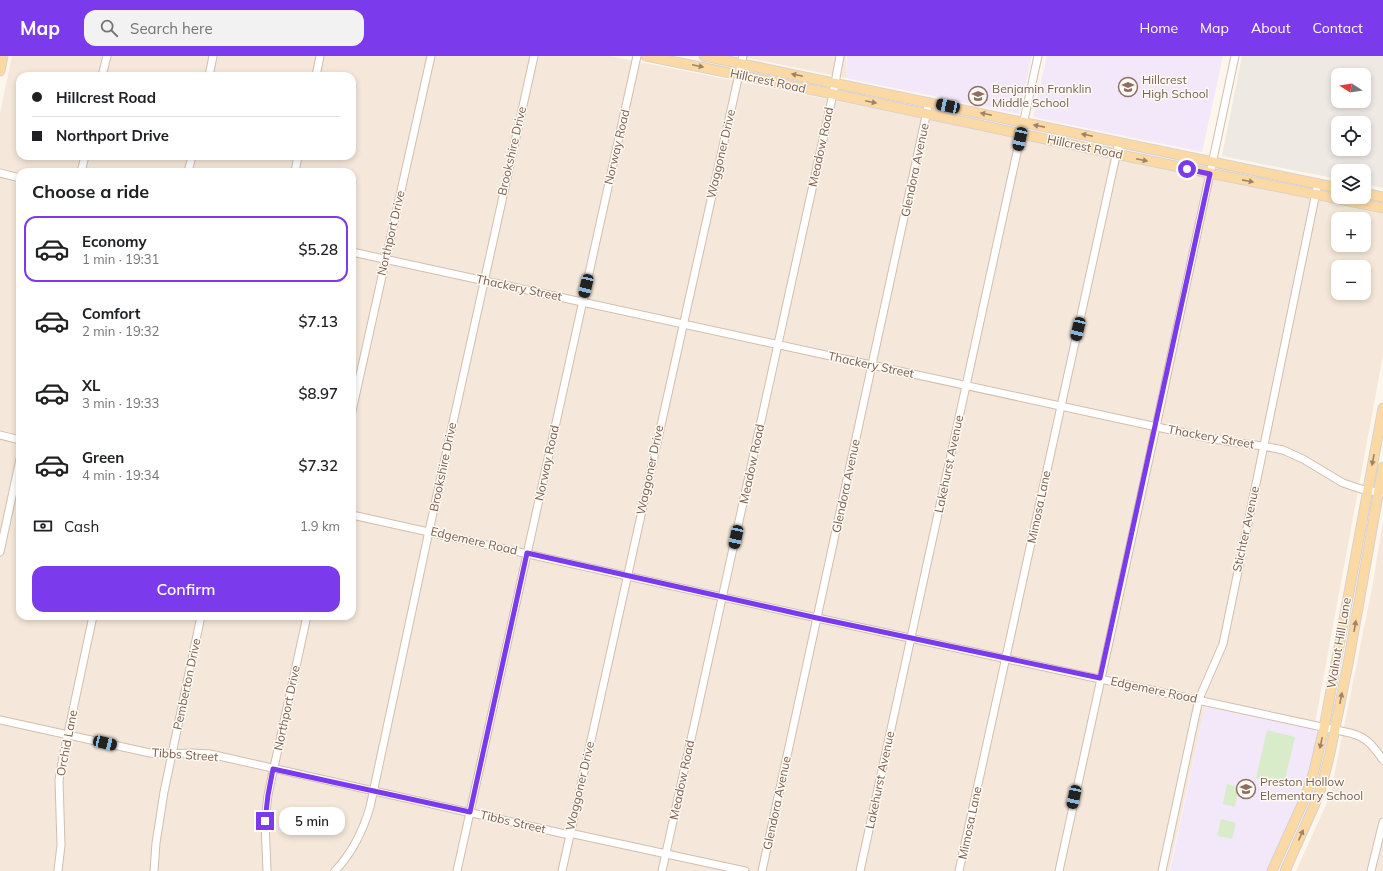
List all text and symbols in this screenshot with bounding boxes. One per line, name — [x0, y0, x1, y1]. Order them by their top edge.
search box — [84, 10, 364, 46]
text: Map — [20, 16, 60, 40]
icon: search — [98, 17, 120, 39]
text: Search here — [130, 19, 213, 38]
text: Home — [1139, 19, 1178, 37]
text: Map — [1200, 19, 1229, 37]
text: About — [1251, 19, 1291, 37]
text: Contact — [1313, 19, 1363, 37]
one-way arrow — [692, 64, 704, 70]
street label: Hillcrest Road — [729, 65, 807, 96]
north arrow — [1331, 68, 1371, 108]
map controls — [1331, 68, 1371, 300]
one-way arrow — [791, 71, 803, 77]
place label: Hillcrest High School — [1142, 72, 1208, 101]
school or university icon: Hillcrest High School — [1117, 76, 1139, 98]
place label: Benjamin Franklin Middle School — [992, 81, 1091, 110]
school or university icon: Benjamin Franklin Middle School — [967, 85, 989, 107]
text: Hillcrest Road — [56, 88, 156, 107]
car — [935, 98, 961, 114]
one-way arrow — [865, 100, 877, 106]
street label: Brookshire Drive — [494, 105, 529, 197]
street label: Meadow Road — [805, 106, 836, 188]
street label: Norway Road — [601, 108, 632, 186]
street label: Waggoner Drive — [703, 108, 738, 200]
one-way arrow — [980, 111, 992, 117]
button: locate — [1331, 116, 1371, 156]
street label: Glendora Avenue — [897, 122, 932, 218]
one-way arrow — [1033, 122, 1045, 128]
text: Northport Drive — [56, 126, 169, 145]
car — [1012, 126, 1028, 152]
street label: Hillcrest Road — [1046, 131, 1124, 162]
one-way arrow — [1080, 132, 1093, 138]
one-way arrow — [1135, 157, 1148, 163]
route start — [1178, 160, 1196, 178]
button: layers — [1331, 164, 1371, 204]
one-way arrow — [1242, 179, 1254, 185]
text: Choose a ride — [32, 180, 149, 203]
street label: Northport Drive — [373, 189, 408, 277]
button: + — [1331, 212, 1371, 252]
icon: car — [34, 231, 70, 267]
text: Economy — [82, 232, 147, 251]
text: $5.28 — [298, 240, 338, 259]
text: 1 min · 19:31 — [82, 251, 159, 267]
button: − — [1331, 260, 1371, 300]
street label: Thackery Street — [475, 271, 563, 304]
car — [577, 273, 595, 299]
icon: car — [34, 303, 70, 339]
text: Comfort — [82, 304, 140, 323]
text: $7.13 — [298, 312, 338, 331]
car — [1069, 316, 1087, 342]
text: 2 min · 19:32 — [82, 323, 159, 339]
street label: Thackery Street — [827, 348, 915, 381]
icon: car — [34, 375, 70, 411]
text: XL — [82, 376, 100, 395]
text: $8.97 — [298, 384, 338, 403]
text: 3 min · 19:33 — [82, 395, 159, 411]
street label: Lakehurst Avenue — [931, 414, 966, 514]
street label: Brookshire Drive — [426, 421, 459, 513]
street label: Thackery Street — [1167, 422, 1255, 451]
street label: Meadow Road — [736, 423, 767, 505]
street label: Norway Road — [531, 424, 562, 502]
street label: Waggoner Drive — [633, 424, 666, 516]
street label: Glendora Avenue — [828, 438, 863, 534]
icon: car — [34, 447, 70, 483]
text: Green — [82, 448, 124, 467]
one-way arrow — [1369, 454, 1375, 467]
text: $7.32 — [298, 456, 338, 475]
text: 4 min · 19:34 — [82, 467, 159, 483]
street label: Mimosa Lane — [1023, 469, 1054, 545]
street label: Stichter Avenue — [1229, 485, 1262, 573]
icon: cash — [32, 515, 54, 537]
text: Cash — [64, 517, 99, 536]
text: 1.9 km — [300, 518, 340, 534]
street label: Edgemere Road — [429, 523, 519, 558]
car — [728, 524, 744, 550]
button: Confirm — [32, 566, 340, 612]
street label: Walnut Hill Lane — [1323, 596, 1354, 690]
one-way arrow — [1352, 620, 1358, 632]
street label: Pemberton Drive — [169, 637, 204, 731]
street label: Northport Drive — [270, 664, 303, 752]
street label: Edgemere Road — [1109, 673, 1199, 706]
one-way arrow — [1339, 692, 1345, 704]
street label: Orchid Lane — [53, 709, 80, 777]
street label: Lakehurst Avenue — [862, 730, 897, 830]
car — [92, 734, 118, 752]
one-way arrow — [1317, 736, 1323, 749]
street label: Meadow Road — [666, 739, 697, 821]
street label: Waggoner Drive — [562, 740, 597, 832]
street label: Tibbs Street — [151, 745, 219, 764]
street label: Glendora Avenue — [759, 755, 794, 851]
place label: Preston Hollow Elementary School — [1260, 774, 1363, 803]
school or university icon: Preston Hollow Elementary School — [1235, 778, 1257, 800]
car — [1066, 784, 1082, 810]
street label: Mimosa Lane — [954, 785, 985, 861]
callout: 5 min — [279, 807, 345, 835]
street label: Tibbs Street — [479, 807, 547, 836]
route end — [256, 812, 274, 830]
text: 5 min — [295, 813, 329, 829]
one-way arrow — [1298, 830, 1304, 841]

